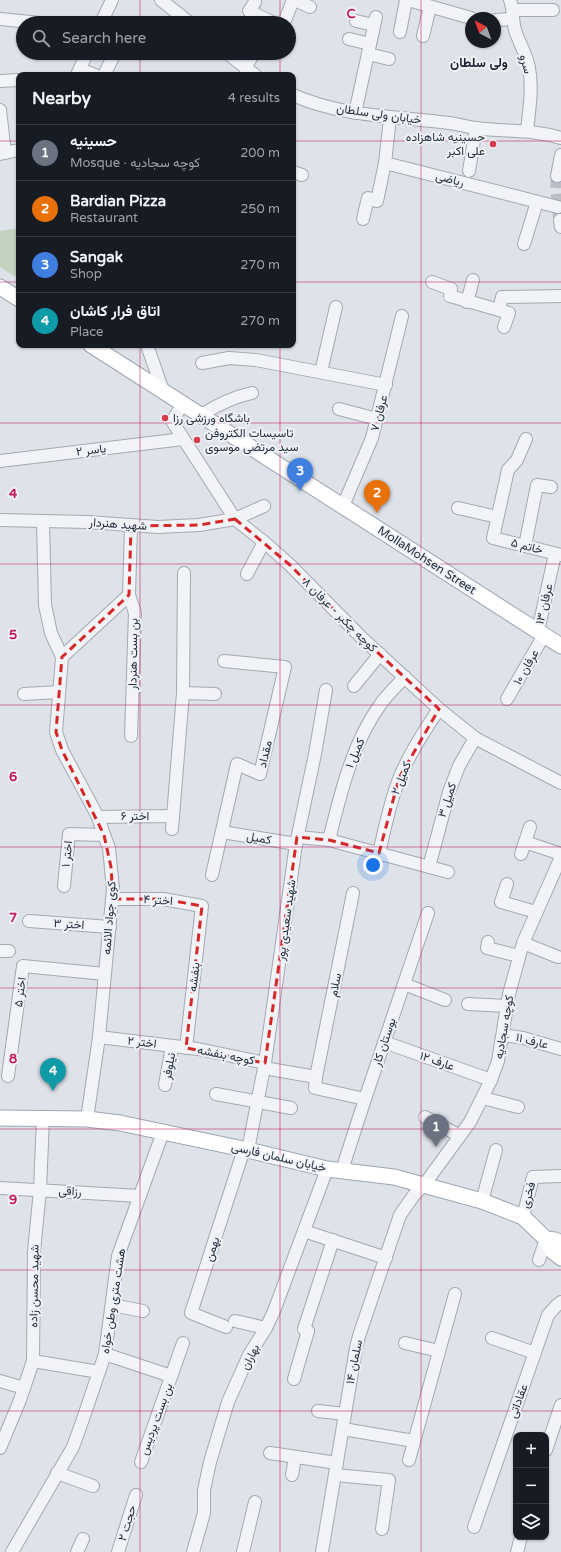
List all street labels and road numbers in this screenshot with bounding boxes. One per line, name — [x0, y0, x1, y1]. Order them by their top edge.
street label: سرو — [516, 53, 535, 75]
street label: خیابان ولی سلطان — [335, 101, 422, 128]
street label: ریاضی — [434, 169, 466, 190]
street label: عرفان ۷ — [367, 393, 392, 433]
street label: یاسر ۲ — [75, 441, 107, 460]
street label: شهید هنردار — [88, 515, 147, 534]
street label: MollaMohsen Street — [375, 523, 479, 597]
street label: خاتم ۵ — [509, 535, 545, 558]
street label: کوچه چکبر - عرفان ۸ — [299, 575, 380, 656]
street label: عرفان ۱۳ — [533, 582, 556, 626]
street label: بن بست هنردار — [125, 618, 142, 691]
street label: عرفان ۱۰ — [510, 647, 543, 688]
street label: کمیل ۱ — [342, 736, 369, 771]
street label: مقداد — [255, 739, 275, 769]
street label: کمیل ۲ — [388, 759, 415, 797]
street label: کمیل ۳ — [435, 781, 460, 820]
street label: اختر ۶ — [121, 809, 149, 824]
street label: کمیل — [245, 829, 273, 848]
street label: اختر ۱ — [59, 840, 76, 868]
street label: شهید سعیدی پور — [273, 879, 300, 963]
street label: کوی جواد الائمه — [99, 881, 120, 955]
street label: اختر ۴ — [143, 892, 173, 909]
street label: اختر ۳ — [53, 916, 85, 933]
street label: بنفشه — [185, 961, 203, 993]
street label: سلام — [326, 972, 345, 998]
street label: اختر ۵ — [11, 976, 30, 1008]
street label: کوچه سجادیه — [492, 994, 517, 1060]
street label: بوستان کار — [369, 1016, 400, 1069]
street label: عارف ۱۱ — [514, 1030, 550, 1053]
street label: اختر ۲ — [127, 1033, 157, 1052]
street label: کوچه بنفشه — [196, 1043, 256, 1068]
street label: عارف ۱۲ — [417, 1049, 456, 1074]
street label: نیلوفر — [160, 1051, 179, 1082]
street label: خیابان سلمان فارسی — [230, 1139, 328, 1176]
street label: فخری — [518, 1180, 539, 1210]
street label: رزاقی — [58, 1183, 82, 1200]
street label: بهمن — [201, 1235, 223, 1263]
street label: شهید محسن زاده — [26, 1244, 43, 1328]
street label: هشت متری وطن خواه — [98, 1247, 129, 1355]
street label: سلمان ۱۴ — [343, 1339, 365, 1385]
street label: بهاران — [238, 1342, 263, 1373]
street label: بن بست پردیس — [137, 1381, 176, 1457]
street label: عقاداتی — [505, 1382, 532, 1420]
street label: حجت ۲ — [115, 1503, 139, 1543]

